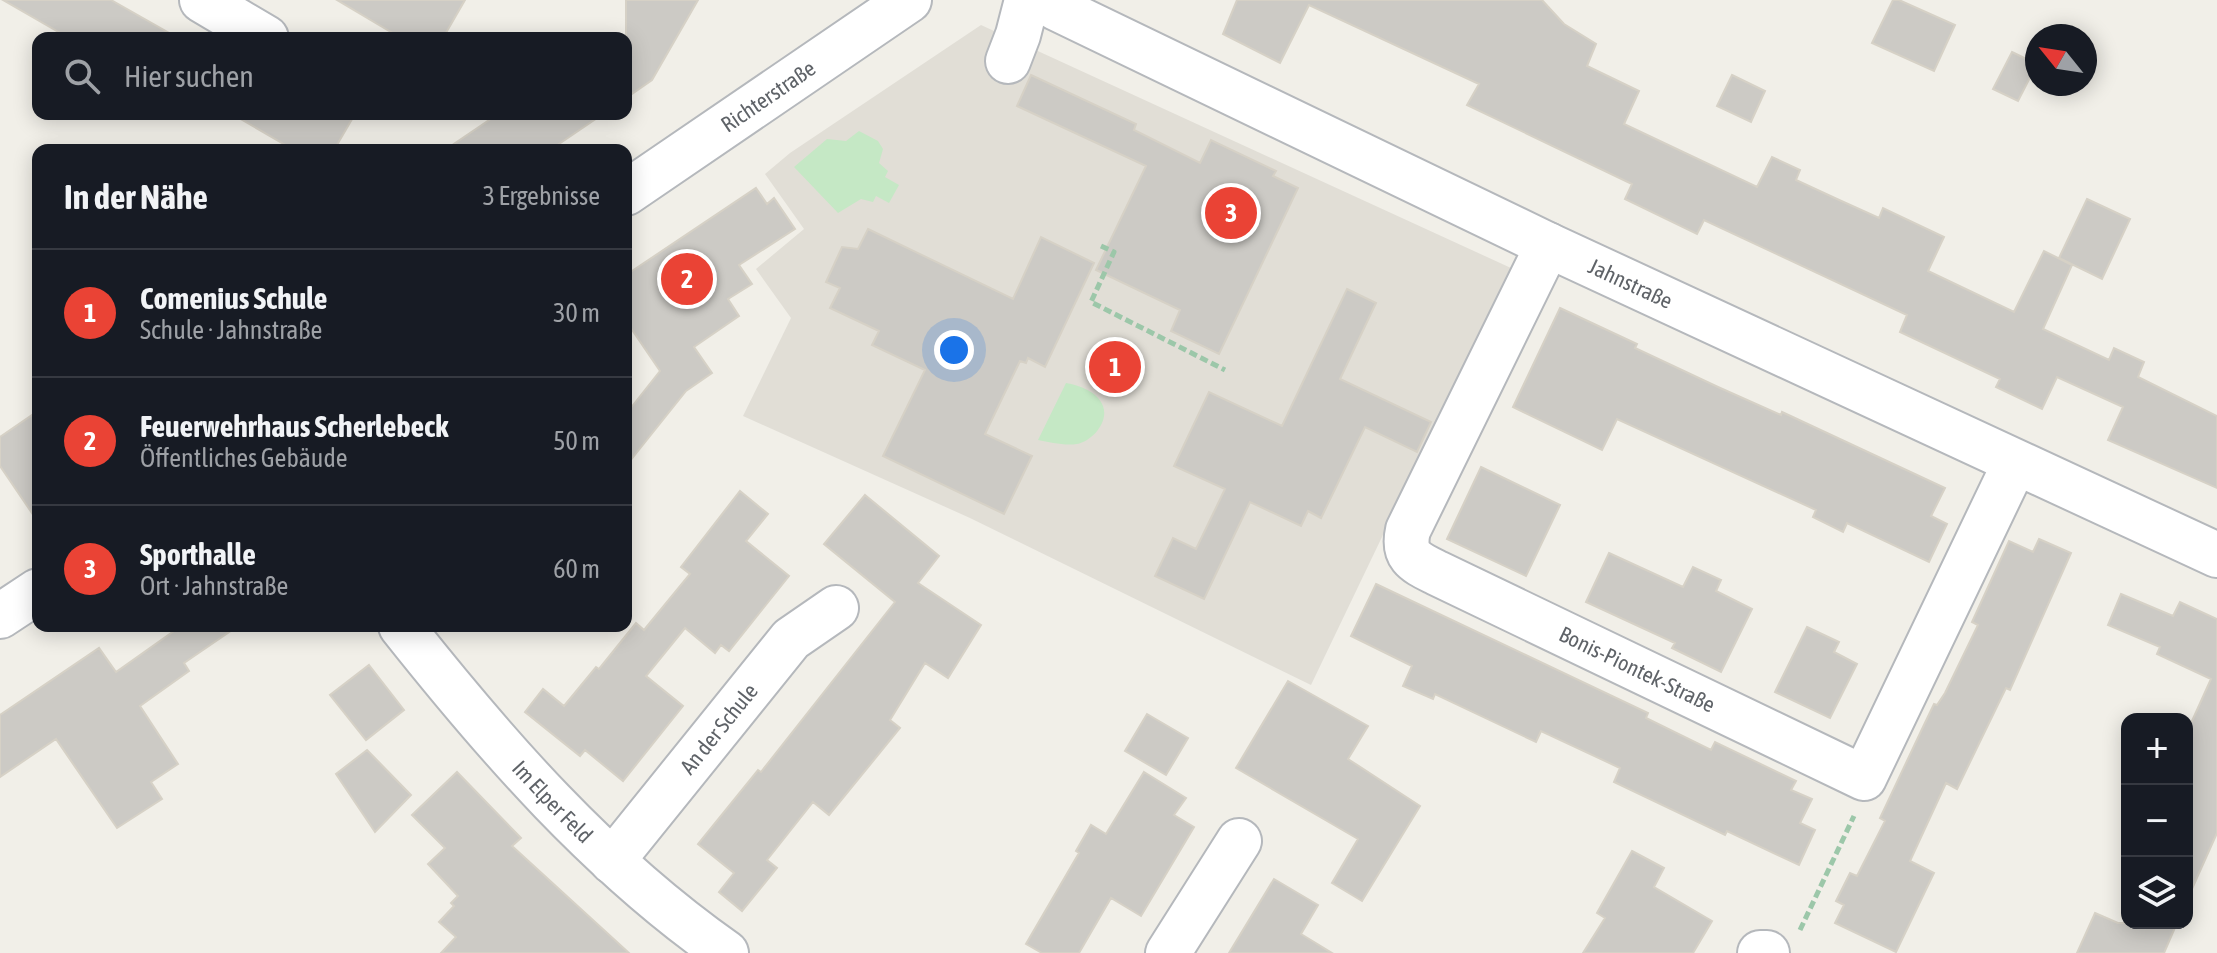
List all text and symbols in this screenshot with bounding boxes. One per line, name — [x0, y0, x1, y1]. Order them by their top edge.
north arrow — [2025, 24, 2097, 96]
search box — [32, 32, 632, 120]
icon: search — [60, 54, 104, 98]
street label: Richterstraße — [716, 55, 820, 137]
text: Hier suchen — [124, 59, 254, 93]
text: In der Nähe — [64, 177, 208, 216]
text: 3 Ergebnisse — [483, 181, 600, 211]
pin: 3 — [1205, 183, 1257, 243]
pin: 2 — [661, 249, 713, 309]
street label: Jahnstraße — [1585, 253, 1677, 314]
text: Comenius Schule — [140, 281, 327, 315]
text: 1 — [84, 298, 96, 328]
text: 30 m — [553, 298, 600, 328]
text: Schule · Jahnstraße — [140, 315, 322, 345]
your location — [934, 330, 974, 370]
pin: 1 — [1089, 337, 1141, 397]
text: Feuerwehrhaus Scherlebeck — [140, 409, 448, 443]
text: 2 — [84, 426, 96, 456]
text: 50 m — [553, 426, 600, 456]
text: Öffentliches Gebäude — [140, 443, 348, 473]
text: Sporthalle — [140, 537, 256, 571]
text: 3 — [84, 554, 96, 584]
text: 60 m — [553, 554, 600, 584]
text: Ort · Jahnstraße — [140, 571, 288, 601]
street label: Bonis-Piontek-Straße — [1555, 621, 1719, 718]
street label: An der Schule — [674, 678, 763, 779]
map controls — [2121, 713, 2193, 929]
button: + — [2121, 713, 2193, 785]
street label: Im Elper Feld — [507, 755, 598, 848]
button: − — [2121, 785, 2193, 857]
button: layers — [2121, 857, 2193, 929]

